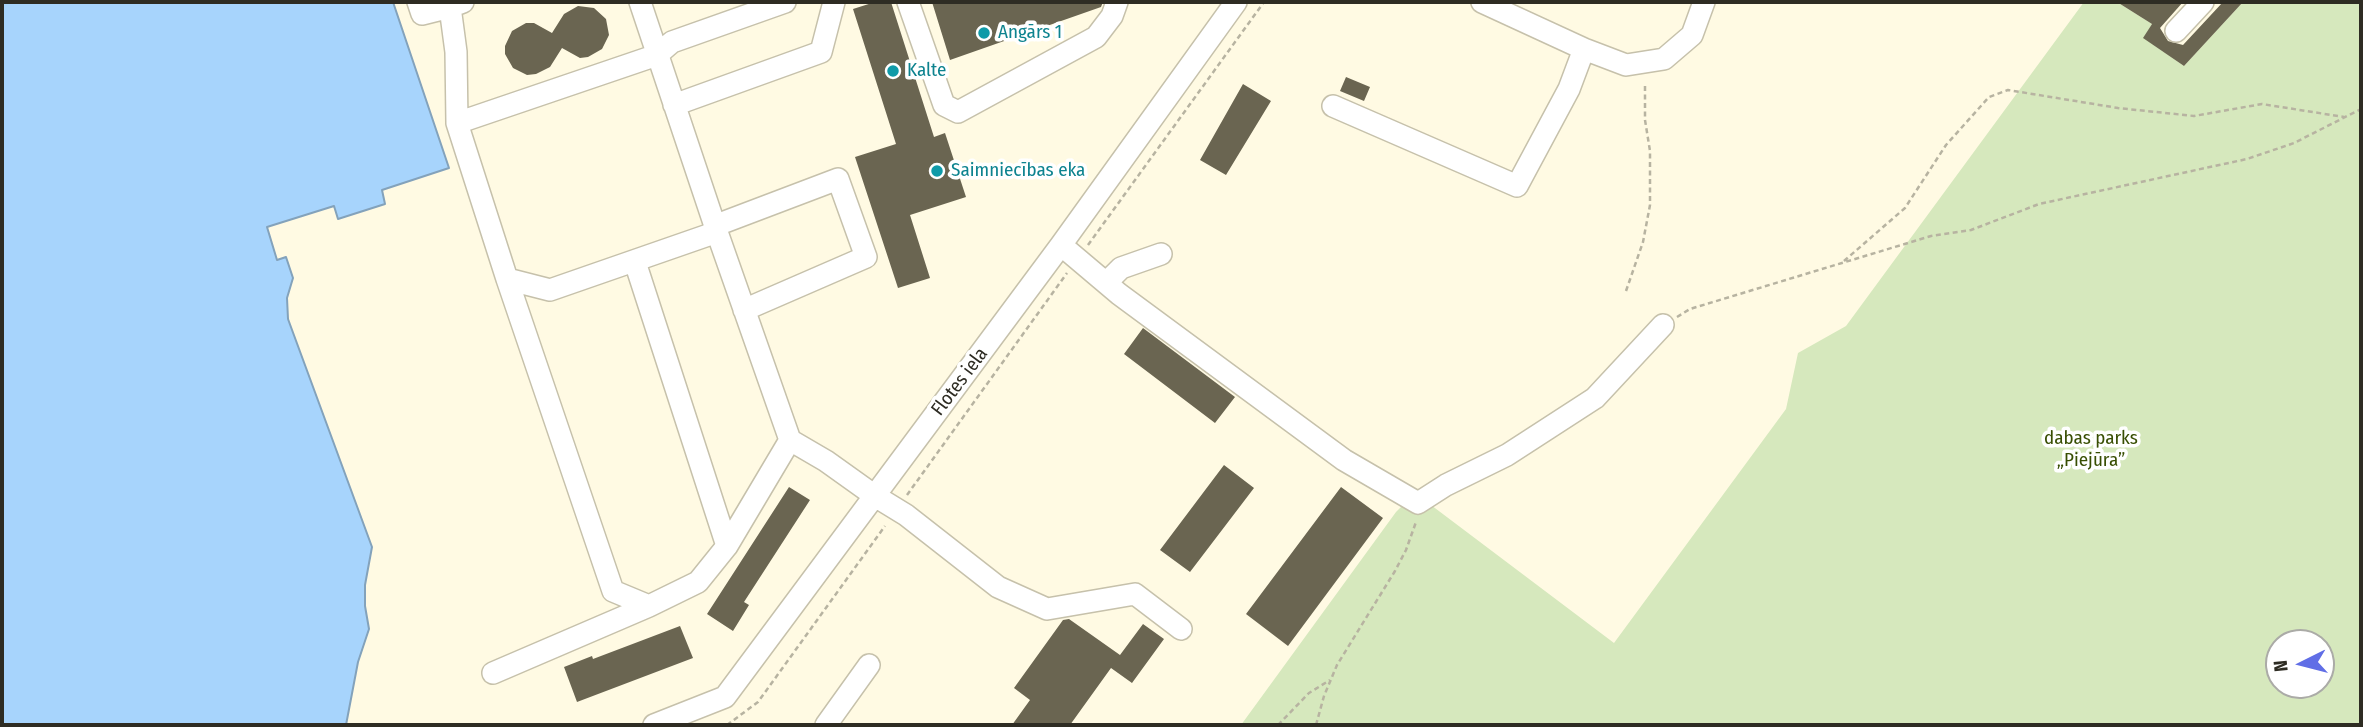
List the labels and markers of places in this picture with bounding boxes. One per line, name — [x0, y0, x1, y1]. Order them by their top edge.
place label: Angārs 1 — [998, 22, 1062, 44]
marker: Angārs 1 — [976, 25, 992, 41]
place label: Kalte — [907, 60, 946, 82]
marker: Kalte — [885, 63, 901, 79]
place label: Saimniecības eka — [951, 160, 1085, 182]
marker: Saimniecības eka — [929, 163, 945, 179]

